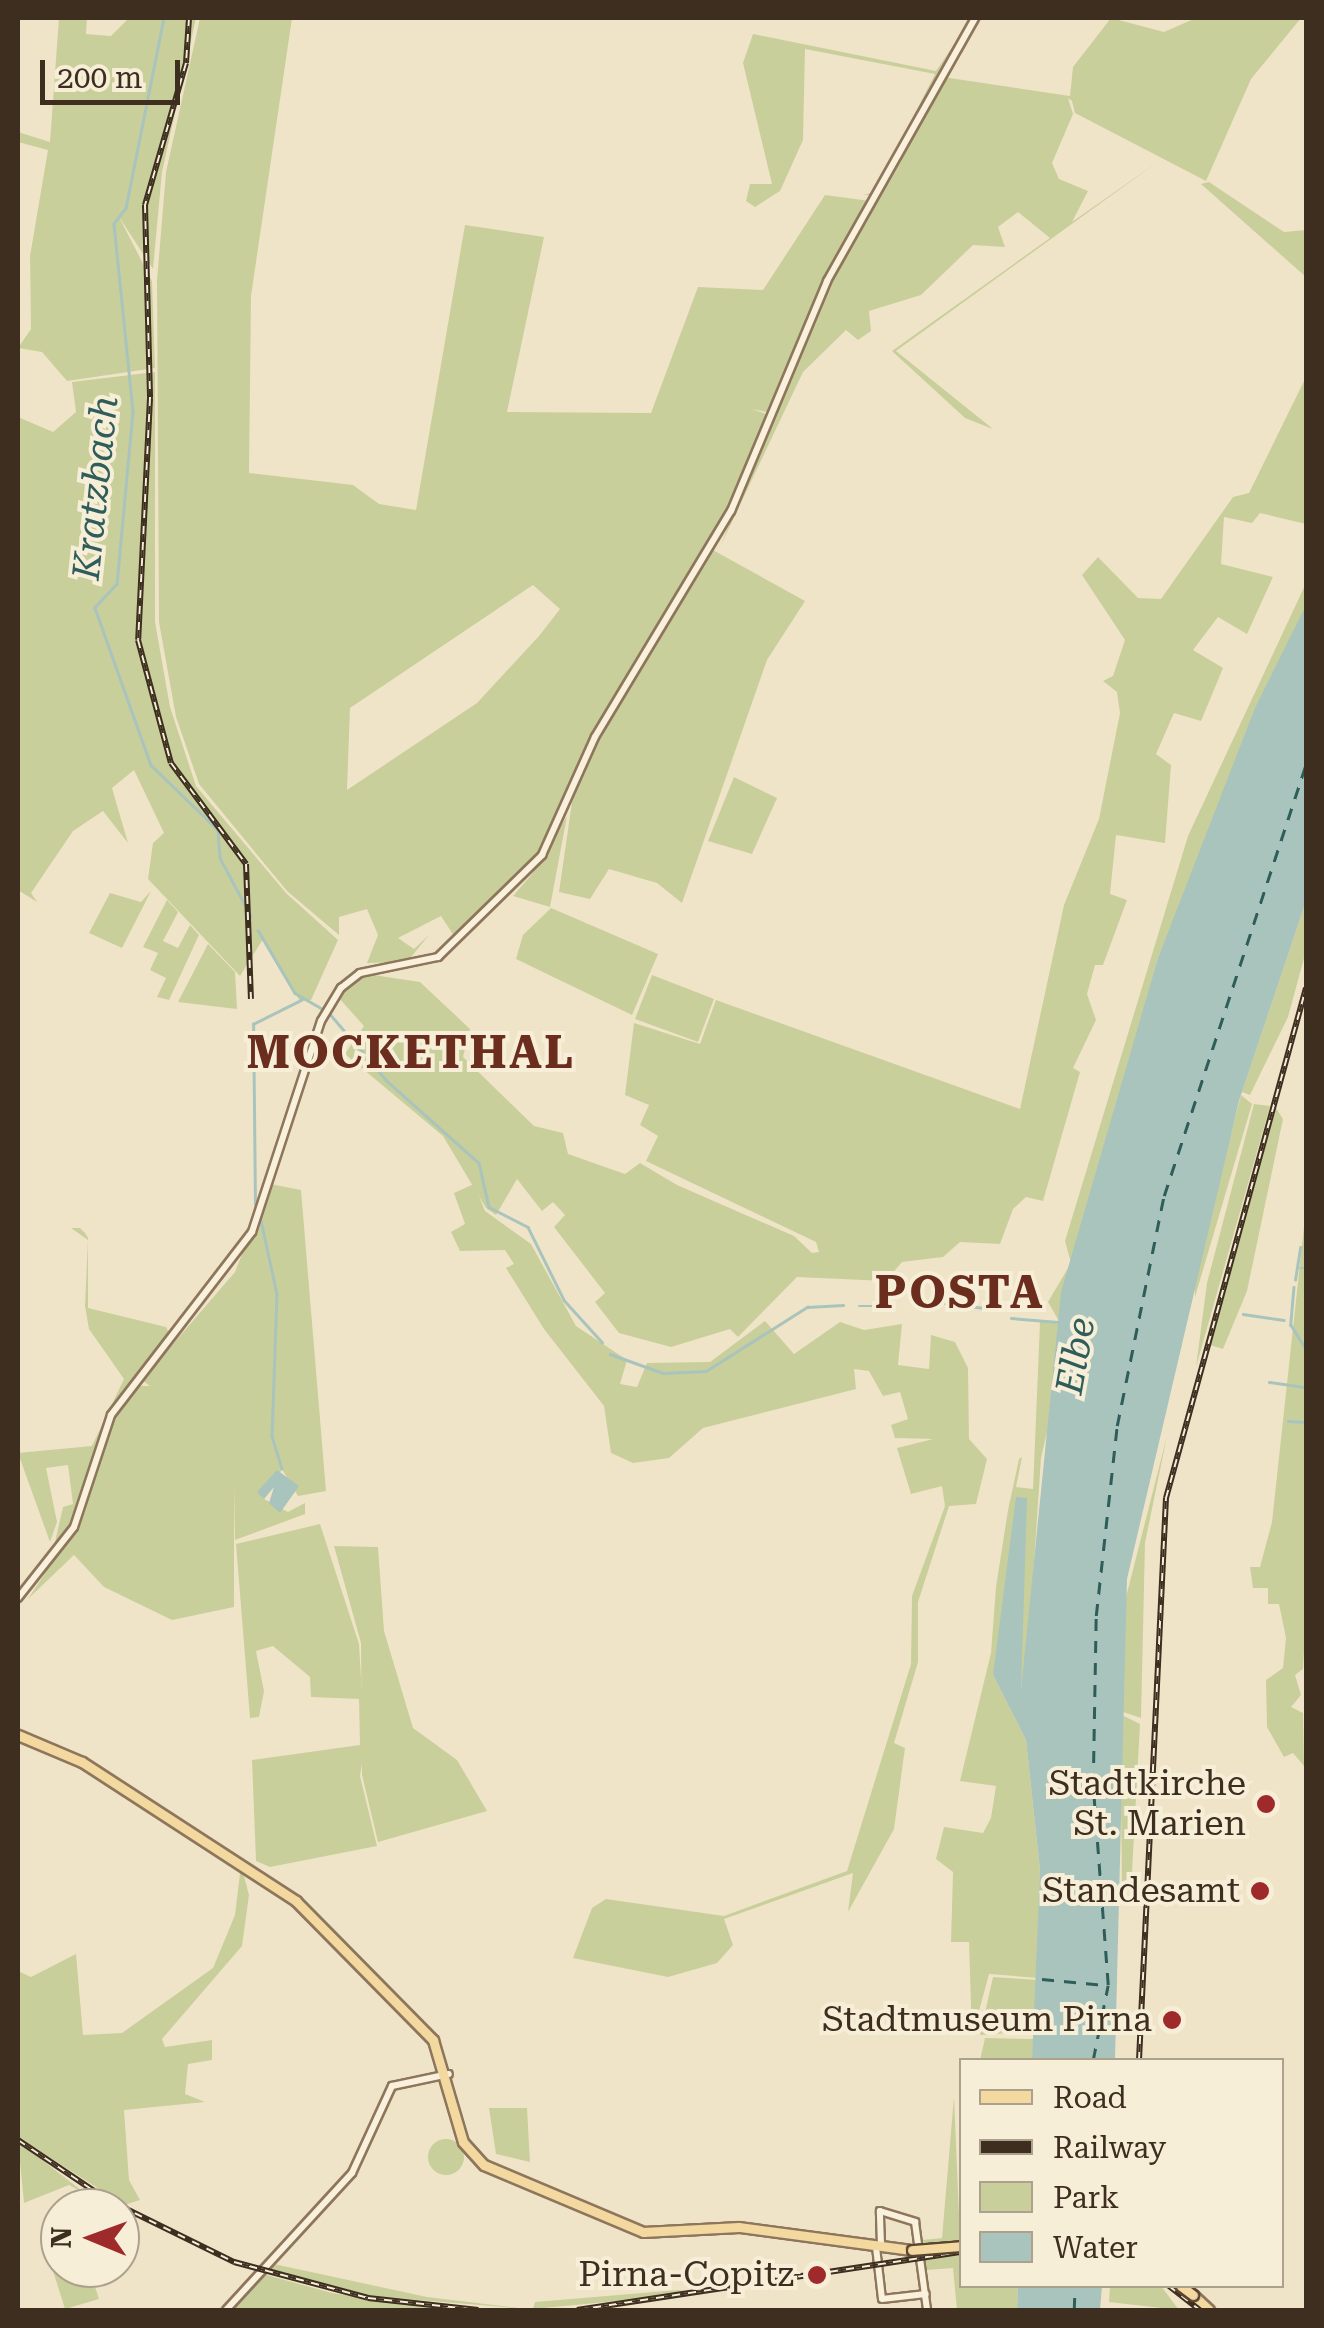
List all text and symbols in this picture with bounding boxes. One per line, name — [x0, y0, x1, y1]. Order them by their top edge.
scale bar — [45, 40, 185, 102]
text: 200 m — [57, 60, 142, 95]
water label: Kratzbach — [64, 394, 128, 582]
district label: MOCKETHAL — [247, 1026, 575, 1080]
district label: POSTA — [875, 1266, 1045, 1320]
water label: Elbe — [1047, 1314, 1105, 1398]
place label: Stadtkirche St. Marien — [1049, 1763, 1246, 1845]
marker: Stadtkirche St. Marien — [1255, 1793, 1277, 1815]
place label: Standesamt — [1042, 1870, 1240, 1912]
marker: Standesamt — [1249, 1880, 1271, 1902]
place label: Stadtmuseum Pirna — [822, 1999, 1152, 2041]
marker: Stadtmuseum Pirna — [1161, 2009, 1183, 2031]
legend — [959, 2058, 1284, 2288]
text: Road — [1053, 2080, 1127, 2115]
text: Railway — [1053, 2130, 1166, 2165]
text: Park — [1053, 2180, 1119, 2215]
north arrow — [40, 2188, 140, 2288]
text: N — [45, 2226, 78, 2249]
text: Water — [1053, 2230, 1138, 2265]
place label: Pirna-Copitz — [578, 2254, 794, 2296]
marker: Pirna-Copitz — [804, 2262, 830, 2288]

